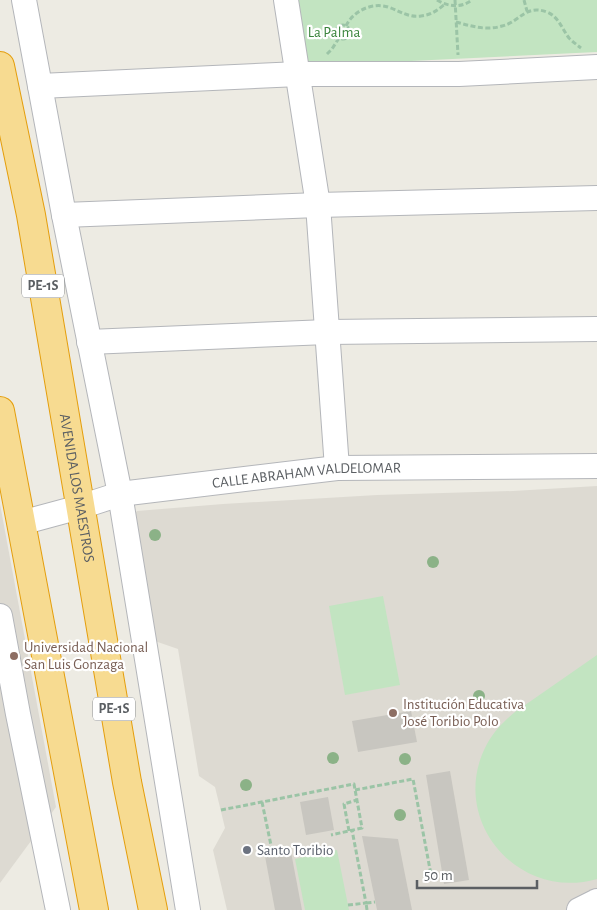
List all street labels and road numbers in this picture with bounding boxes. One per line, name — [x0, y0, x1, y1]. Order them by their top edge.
road number: PE-1S — [22, 274, 64, 298]
street label: AVENIDA LOS MAESTROS — [57, 412, 97, 563]
street label: CALLE ABRAHAM VALDELOMAR — [211, 460, 401, 490]
road number: PE-1S — [93, 698, 135, 721]

